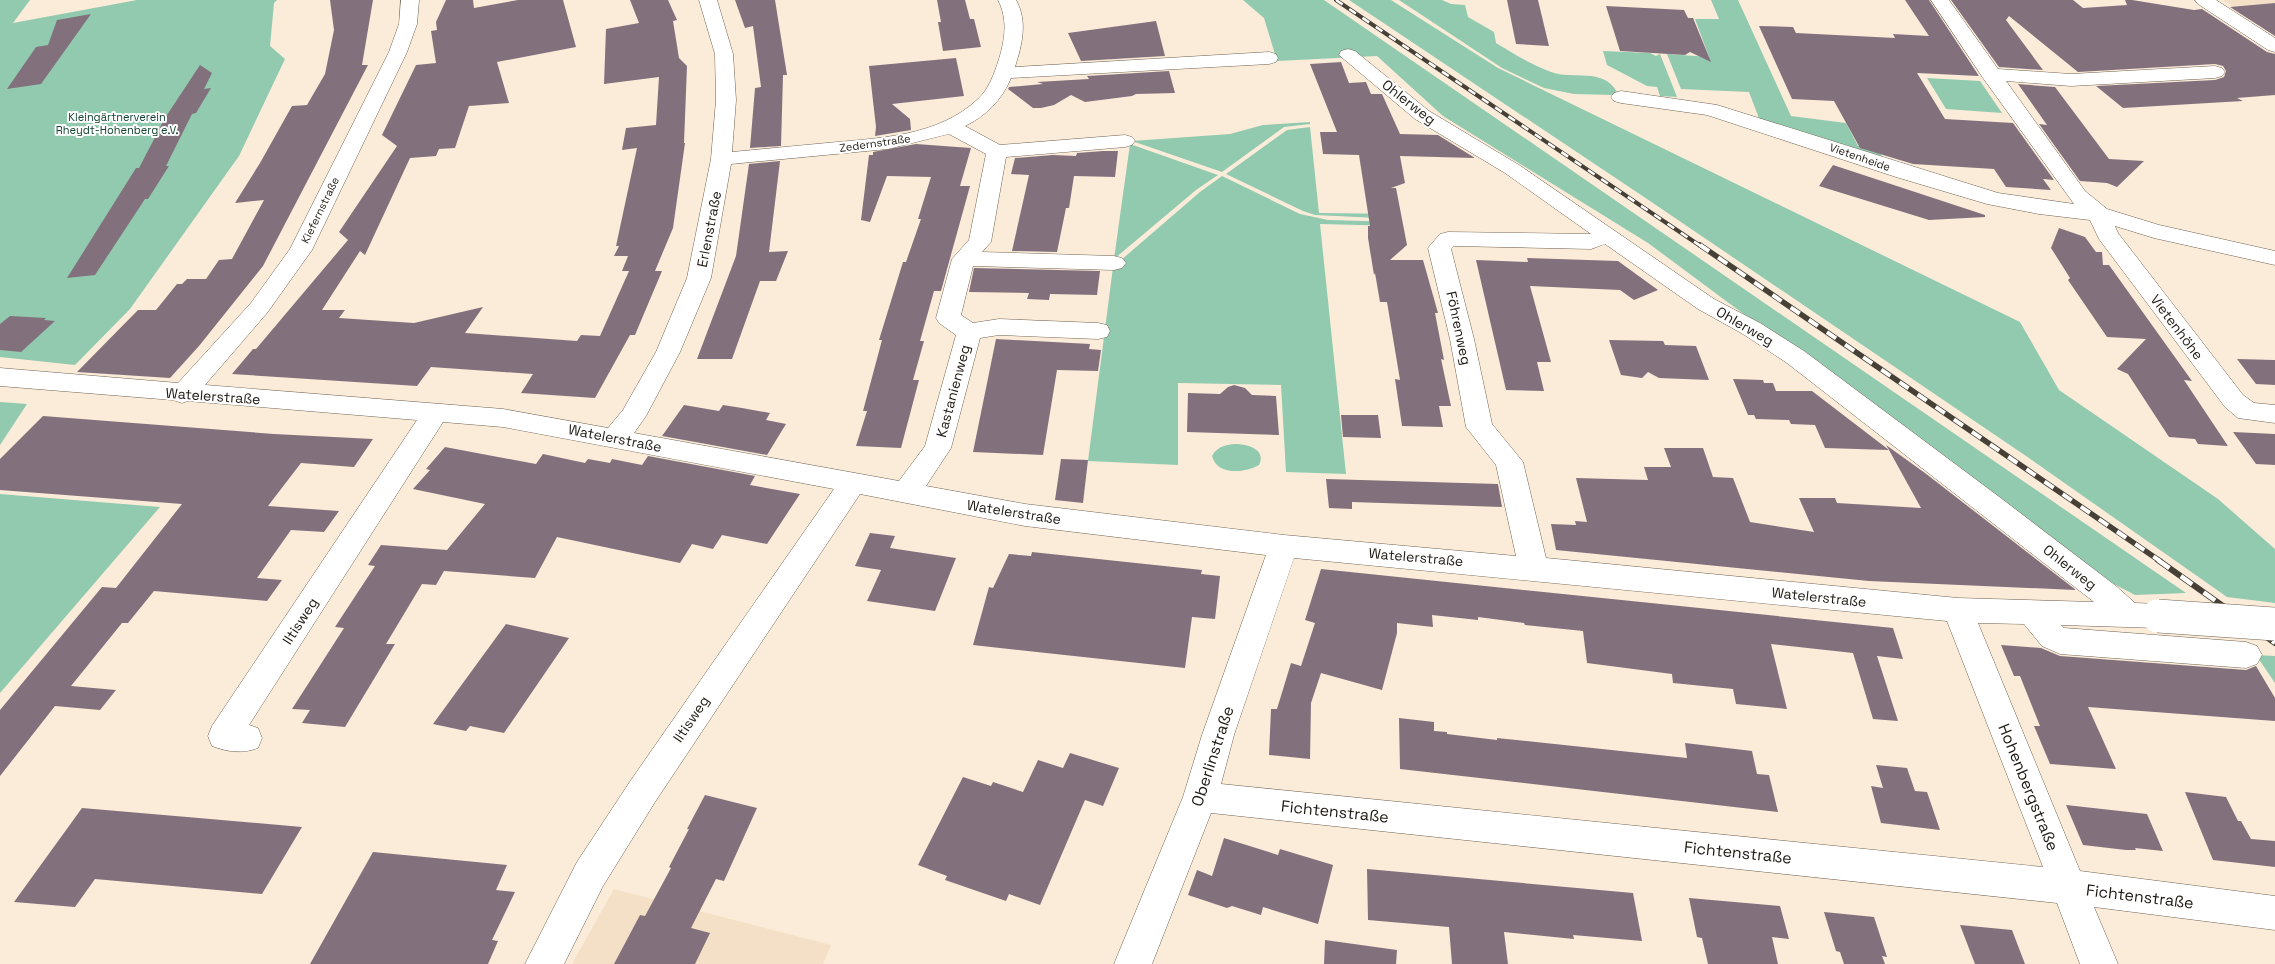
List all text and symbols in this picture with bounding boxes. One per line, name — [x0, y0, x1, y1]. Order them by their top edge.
street label: Ohlerweg — [1379, 75, 1439, 129]
park label: Kleingärtnerverein Rheydt-Hohenberg e.V. — [56, 110, 178, 137]
street label: Zedernstraße — [839, 131, 911, 155]
street label: Vietenheide — [1828, 140, 1892, 174]
street label: Kiefernstraße — [298, 175, 342, 245]
street label: Erlenstraße — [693, 189, 725, 269]
street label: Föhrenweg — [1442, 290, 1476, 366]
street label: Vietenhöhe — [2147, 291, 2207, 363]
street label: Ohlerweg — [1713, 302, 1777, 350]
street label: Kastanienweg — [932, 343, 974, 439]
street label: Watelerstraße — [165, 384, 261, 408]
street label: Watelerstraße — [567, 420, 663, 456]
street label: Watelerstraße — [966, 496, 1062, 528]
street label: Ohlerweg — [2040, 540, 2100, 594]
street label: Watelerstraße — [1368, 544, 1464, 570]
street label: Watelerstraße — [1771, 583, 1867, 611]
street label: Iltisweg — [278, 594, 322, 648]
street label: Iltisweg — [669, 692, 713, 746]
street label: Oberlinstraße — [1186, 703, 1239, 809]
street label: Hohenbergstraße — [1993, 721, 2064, 854]
street label: Fichtenstraße — [1280, 795, 1390, 828]
street label: Fichtenstraße — [1683, 836, 1793, 869]
street label: Fichtenstraße — [2085, 879, 2195, 914]

